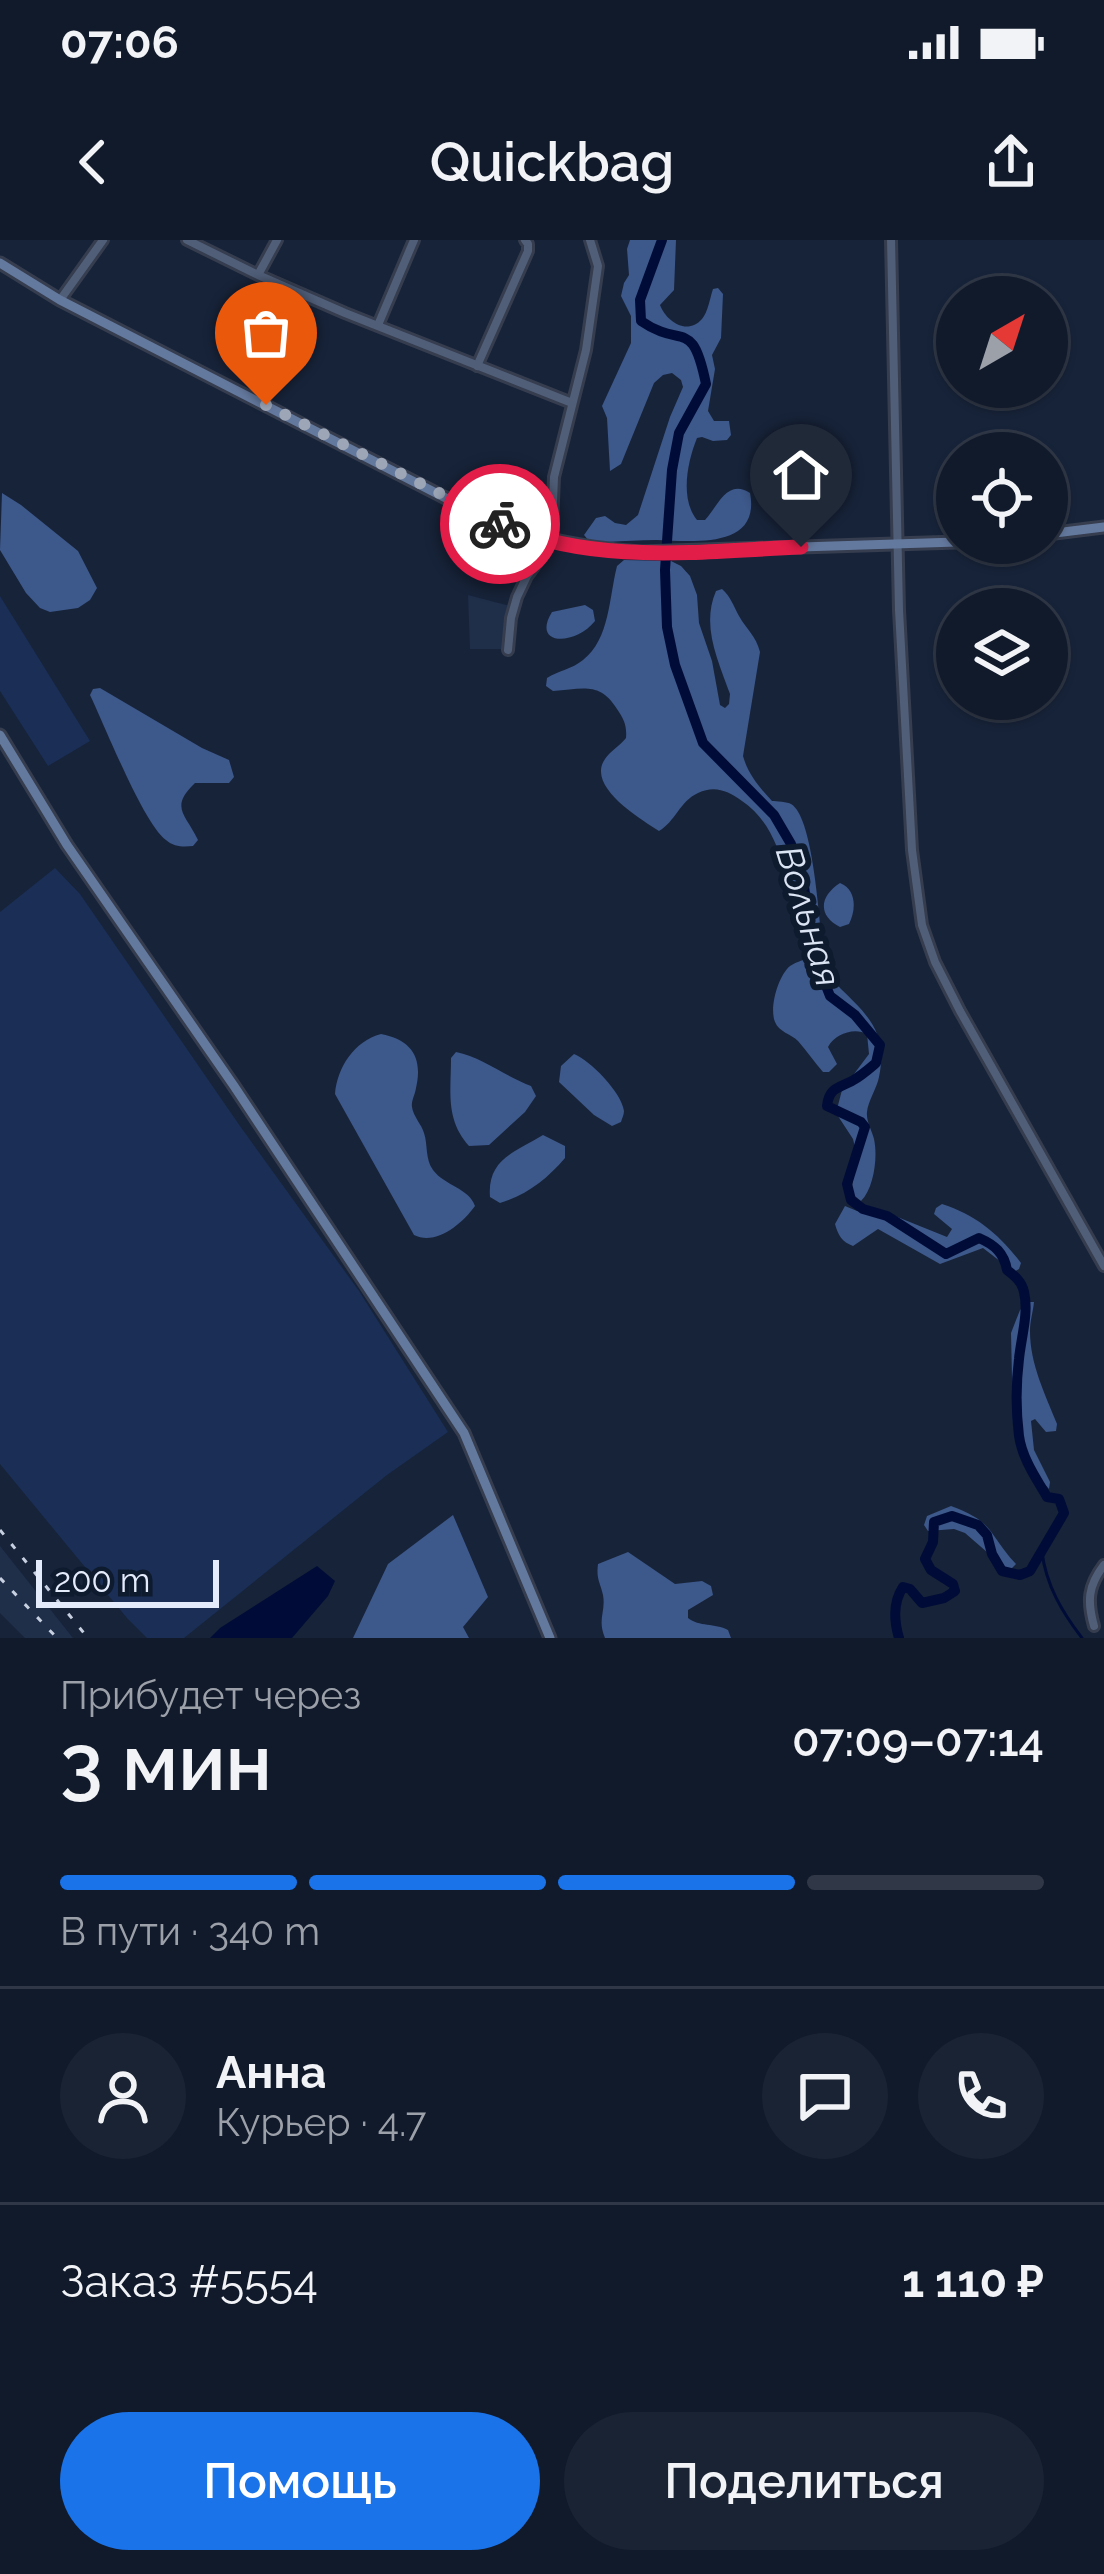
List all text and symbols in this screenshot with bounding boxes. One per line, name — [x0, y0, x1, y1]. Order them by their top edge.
text: 07:06 — [60, 16, 179, 69]
icon: back — [60, 129, 126, 195]
icon: share — [978, 129, 1044, 195]
text: Quickbag — [430, 130, 674, 194]
north arrow — [936, 276, 1068, 408]
map controls — [936, 276, 1068, 720]
pin — [215, 282, 317, 405]
icon: bag — [233, 300, 299, 366]
pin — [750, 424, 852, 547]
button: locate — [936, 432, 1068, 564]
icon: home — [768, 442, 834, 508]
courier — [440, 464, 560, 584]
icon: bike — [467, 491, 533, 557]
button: layers — [936, 588, 1068, 720]
water label: Вольная — [768, 841, 850, 991]
scale bar — [36, 1554, 219, 1607]
text: 200 m — [54, 1561, 150, 1600]
text: Прибудет через — [60, 1672, 361, 1718]
text: 07:09–07:14 — [792, 1714, 1044, 1767]
text: 3 мин — [60, 1717, 272, 1808]
text: В пути · 340 m — [60, 1908, 320, 1954]
button: person — [60, 2033, 186, 2159]
button: chat — [762, 2033, 888, 2159]
button: phone — [918, 2033, 1044, 2159]
text: Анна — [216, 2046, 326, 2099]
text: Курьер · 4.7 — [216, 2099, 426, 2145]
text: Заказ #5554 — [60, 2255, 318, 2308]
text: 1 110 ₽ — [902, 2255, 1044, 2308]
button: Помощь — [60, 2412, 540, 2550]
button: Поделиться — [564, 2412, 1044, 2550]

